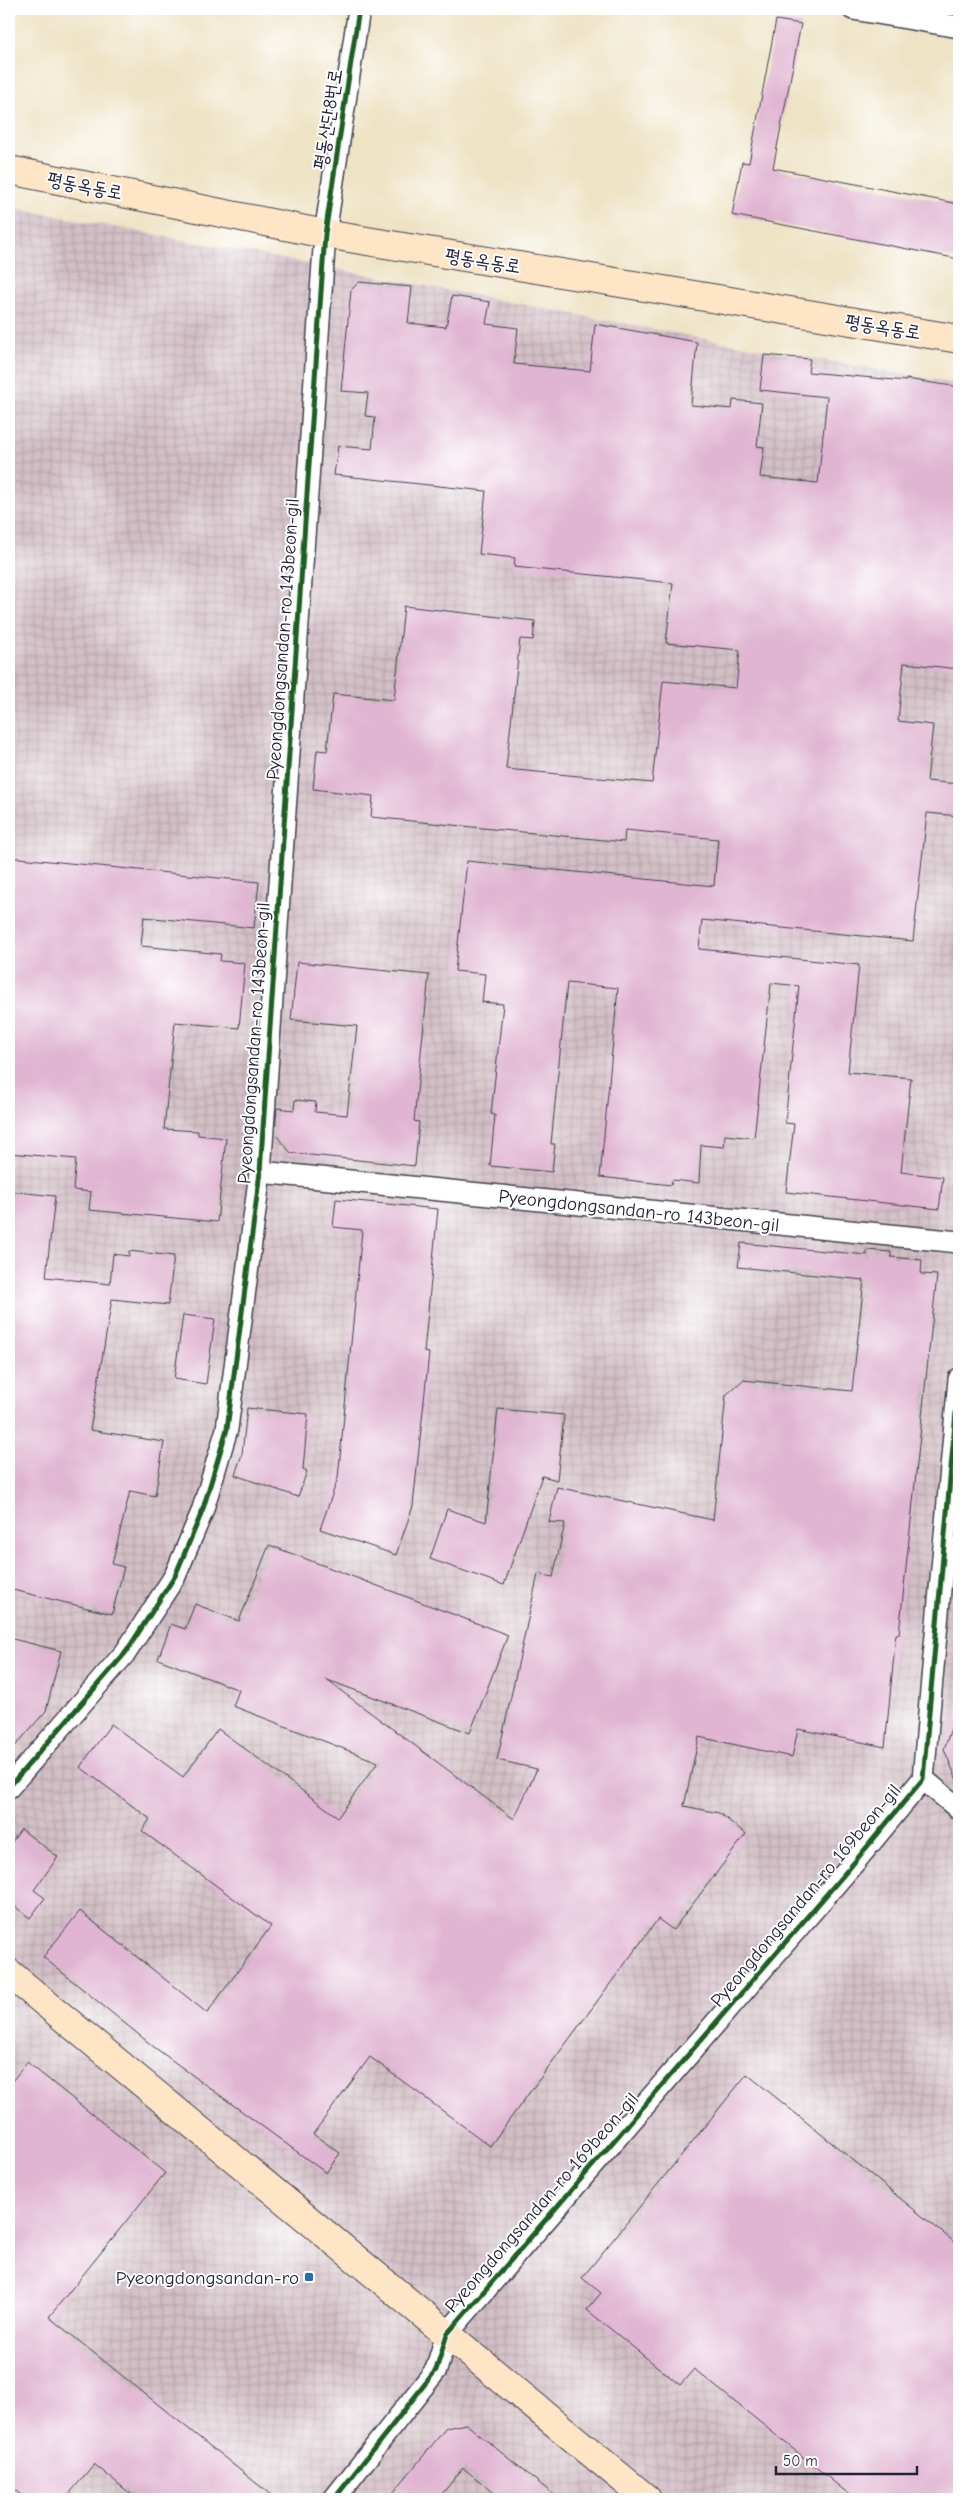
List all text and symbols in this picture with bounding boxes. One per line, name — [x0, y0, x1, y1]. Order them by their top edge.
street label: 평동산단8번로 — [309, 67, 347, 171]
street label: 평동옥동로 — [45, 168, 124, 204]
street label: 평동옥동로 — [443, 244, 522, 278]
street label: 평동옥동로 — [843, 310, 922, 344]
street label: Pyeongdongsandan-ro 143beon-gil — [262, 498, 304, 781]
street label: Pyeongdongsandan-ro 143beon-gil — [233, 902, 275, 1185]
street label: Pyeongdongsandan-ro 143beon-gil — [497, 1185, 780, 1237]
street label: Pyeongdongsandan-ro 169beon-gil — [706, 1780, 905, 2011]
street label: Pyeongdongsandan-ro 169beon-gil — [440, 2088, 643, 2317]
place label: Pyeongdongsandan-ro — [116, 2267, 299, 2289]
marker: Pyeongdongsandan-ro — [303, 2271, 315, 2283]
scale bar — [776, 2443, 917, 2475]
text: 50 m — [783, 2452, 818, 2470]

